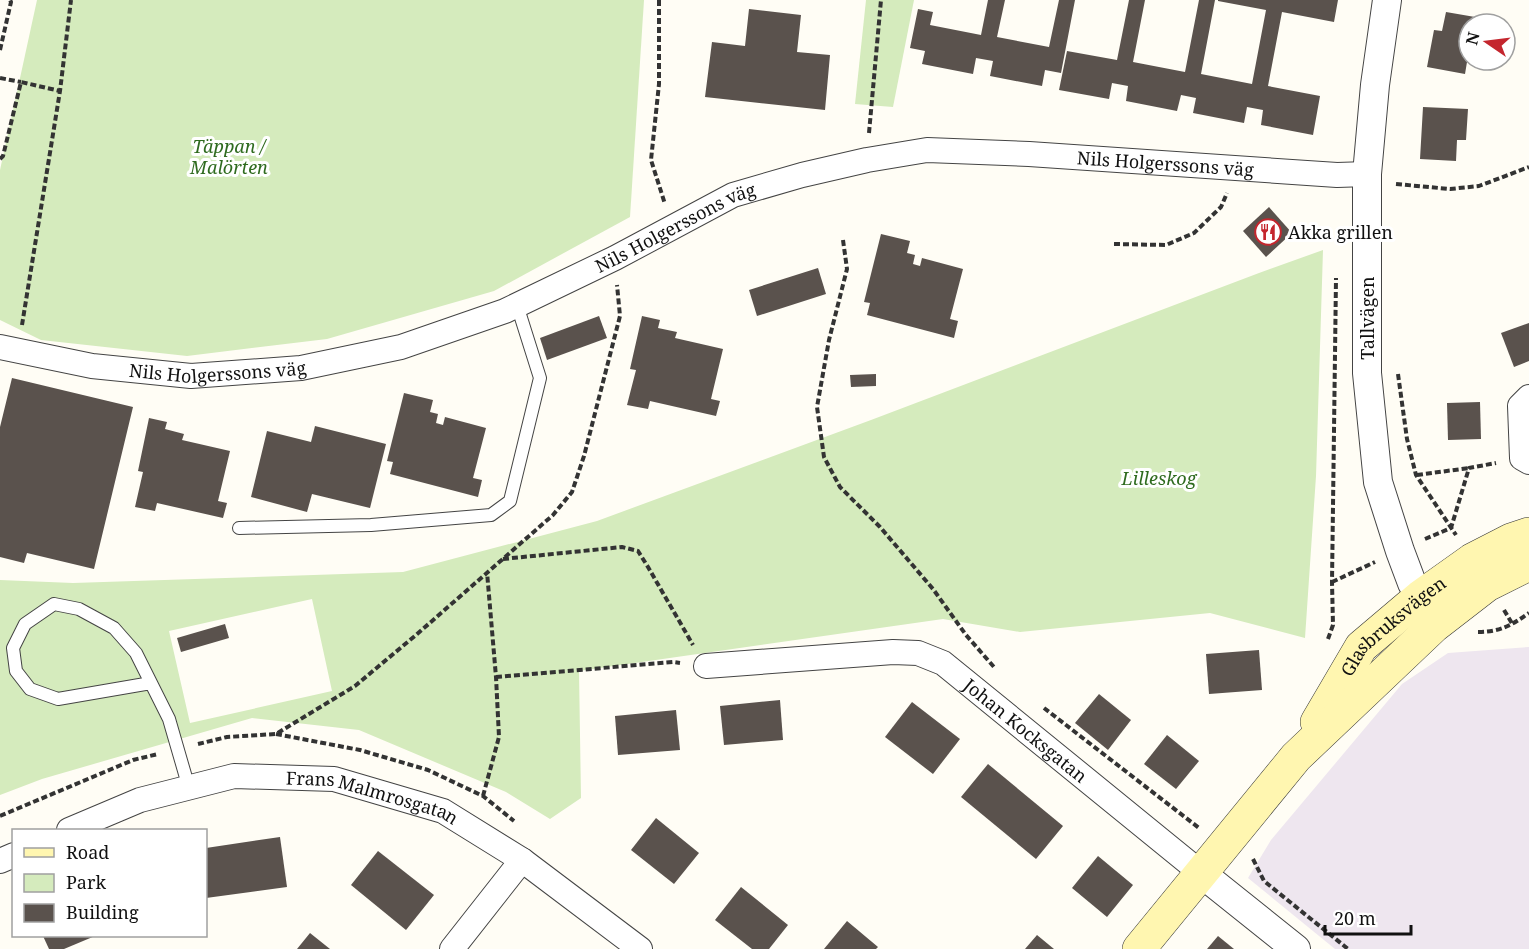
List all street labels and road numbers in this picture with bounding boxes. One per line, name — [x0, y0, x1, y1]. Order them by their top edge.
street label: Nils Holgerssons väg — [1076, 145, 1255, 181]
street label: Nils Holgerssons väg — [591, 177, 759, 278]
street label: Tallvägen — [1355, 276, 1379, 360]
street label: Nils Holgerssons väg — [128, 355, 309, 388]
street label: Glasbruksvägen — [1335, 570, 1451, 681]
street label: Johan Kocksgatan — [958, 672, 1093, 788]
street label: Frans Malmrosgatan — [286, 766, 463, 830]

